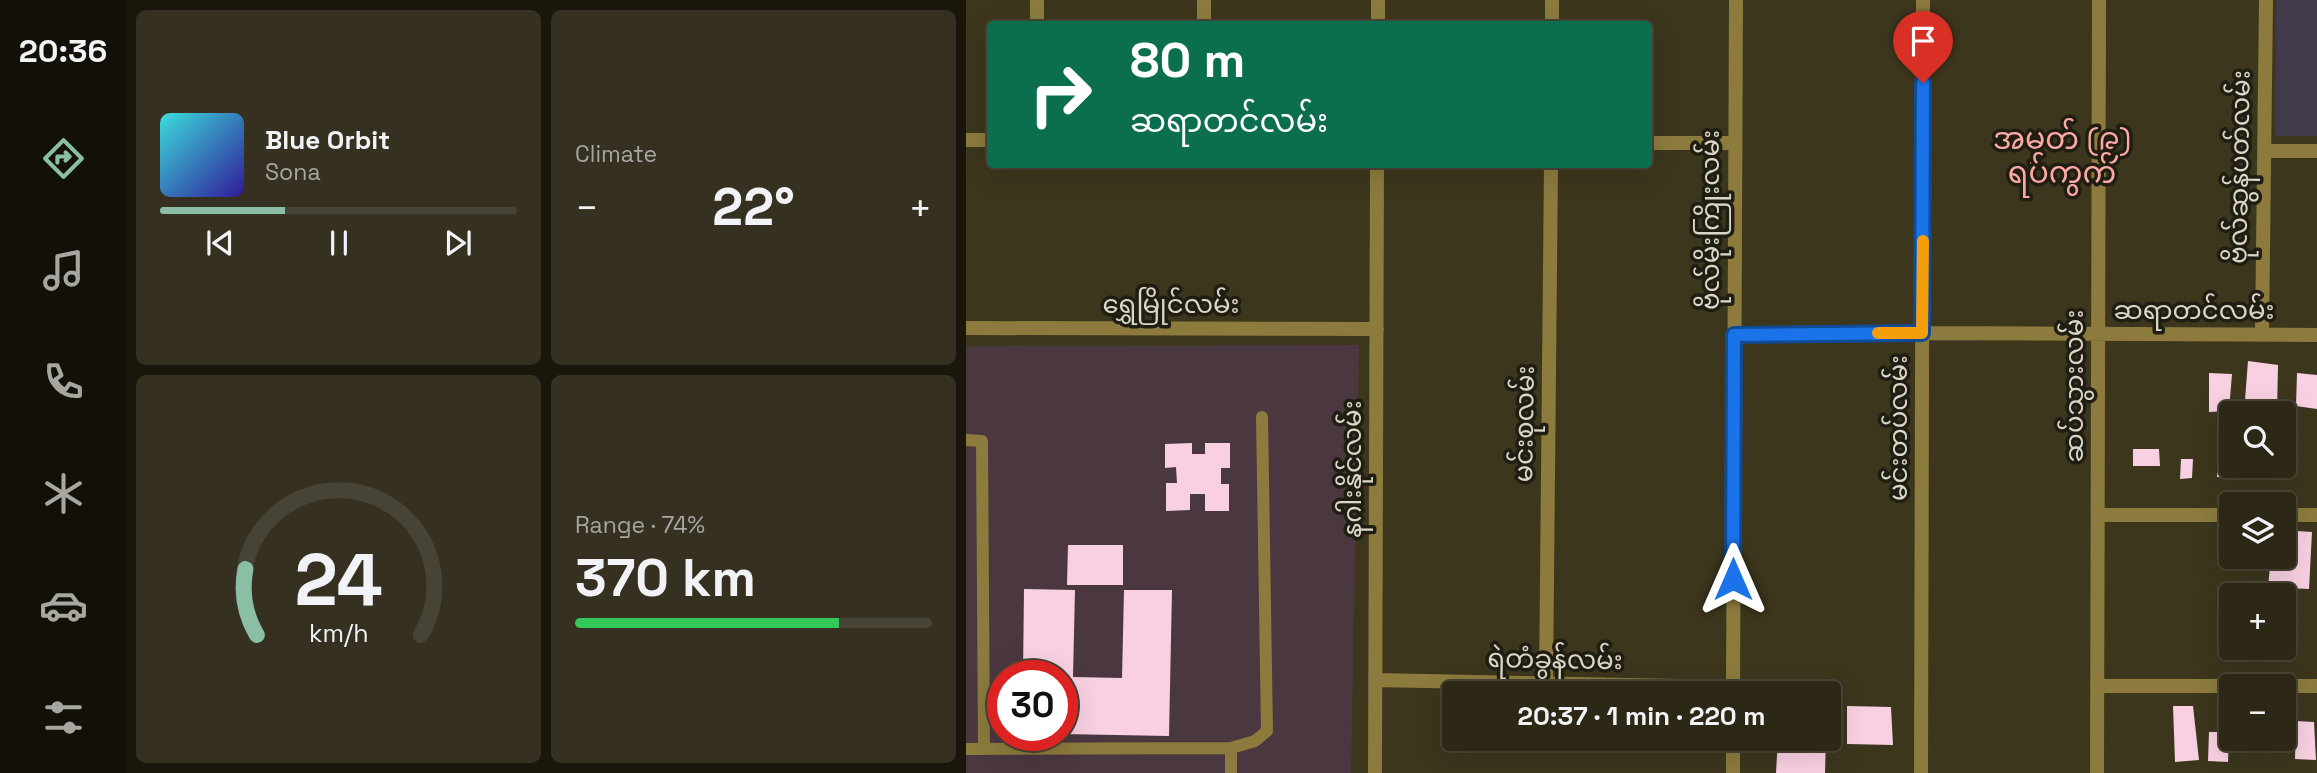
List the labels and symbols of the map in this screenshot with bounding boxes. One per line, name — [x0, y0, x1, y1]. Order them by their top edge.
pin — [1893, 11, 1953, 83]
street label: ဗိုလ်ဆွန်ပတ်လမ်း — [2220, 70, 2262, 264]
district label: အမှတ် (၉) ရပ်ကွက် — [1993, 117, 2131, 198]
street label: ဗိုလ်မိုးကြိုးလမ်း — [1693, 130, 1731, 310]
street label: ရွှေမြိုင်လမ်း — [1102, 287, 1240, 325]
street label: ဆရာတင်လမ်း — [2113, 293, 2275, 331]
street label: ဆပ်သွားလမ်း — [2057, 310, 2094, 462]
street label: မင်းတပ်လမ်း — [1881, 355, 1915, 501]
street label: မင်းစုလမ်း — [1506, 365, 1546, 483]
street label: နဂါးနိုင်လမ်း — [1335, 400, 1373, 538]
position arrow — [1696, 542, 1770, 616]
street label: ရဲတံခွန်လမ်း — [1487, 641, 1623, 681]
speed limit sign: 30 — [987, 660, 1078, 751]

